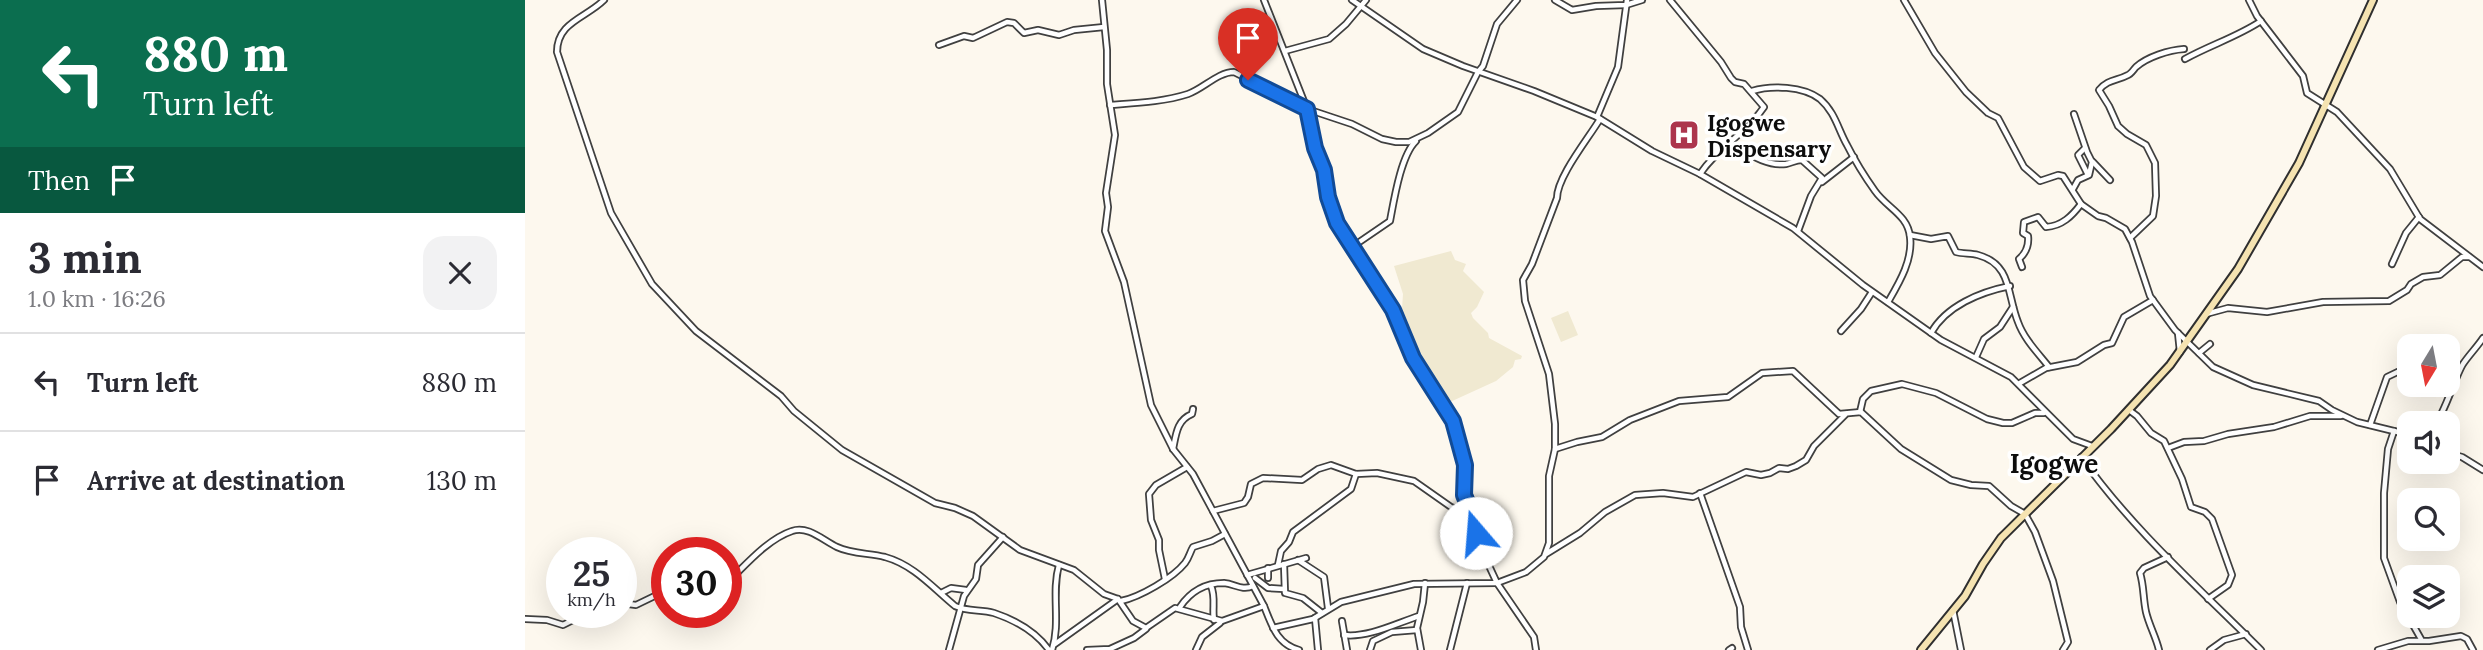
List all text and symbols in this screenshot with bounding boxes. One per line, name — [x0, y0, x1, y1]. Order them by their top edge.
pin — [1218, 8, 1278, 80]
icon: arrive — [1229, 19, 1267, 57]
text: 880 m — [143, 22, 288, 84]
icon: left — [28, 28, 119, 119]
text: Turn left — [143, 83, 273, 124]
place label: Igogwe Dispensary — [1707, 108, 1831, 163]
hospital icon: Igogwe Dispensary — [1667, 118, 1701, 152]
icon: arrive — [104, 161, 142, 199]
text: Then — [28, 164, 90, 197]
text: 3 min — [28, 231, 142, 285]
button: close — [423, 236, 497, 310]
text: 1.0 km · 16:26 — [28, 284, 166, 313]
north arrow — [2397, 334, 2461, 397]
map controls — [2397, 334, 2460, 628]
icon: left — [28, 363, 66, 401]
text: Turn left — [87, 366, 198, 399]
text: 880 m — [422, 366, 497, 399]
button: sound — [2397, 411, 2460, 474]
district label: Igogwe — [2010, 447, 2098, 480]
icon: arrive — [28, 461, 66, 499]
text: Arrive at destination — [87, 464, 345, 497]
text: 130 m — [427, 464, 497, 497]
button: search — [2397, 488, 2460, 551]
position arrow — [1439, 496, 1513, 570]
speed limit sign: 30 — [651, 537, 742, 628]
text: 25 — [573, 551, 610, 596]
button: layers — [2397, 565, 2460, 628]
text: km/h — [567, 588, 616, 611]

